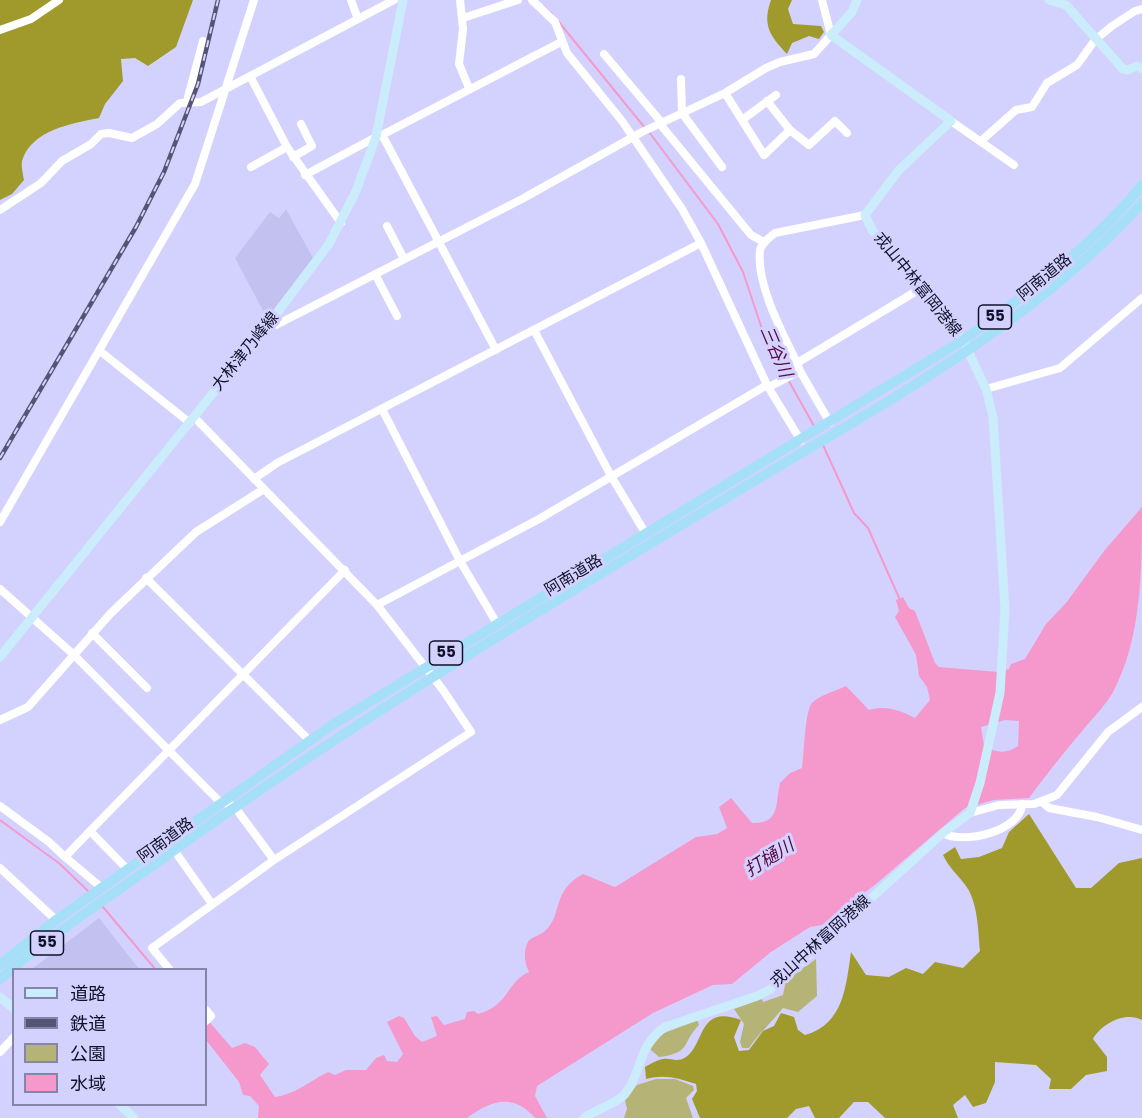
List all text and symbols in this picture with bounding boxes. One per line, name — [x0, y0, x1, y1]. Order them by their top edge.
street label: 戎山中林富岡港線 — [869, 229, 965, 341]
street label: 阿南道路 — [1014, 250, 1076, 306]
road number: 55 — [978, 305, 1012, 329]
street label: 大林津乃峰線 — [208, 309, 284, 395]
water label: 三谷川 — [755, 323, 795, 381]
street label: 阿南道路 — [542, 551, 606, 601]
road number: 55 — [430, 641, 462, 665]
street label: 阿南道路 — [134, 814, 198, 868]
water label: 打樋川 — [741, 836, 799, 882]
street label: 戎山中林富岡港線 — [767, 892, 875, 992]
road number: 55 — [30, 931, 63, 955]
legend — [12, 968, 207, 1106]
text: 道路 — [70, 981, 106, 1006]
text: 鉄道 — [70, 1011, 106, 1036]
text: 公園 — [70, 1041, 106, 1066]
text: 水域 — [70, 1071, 106, 1096]

